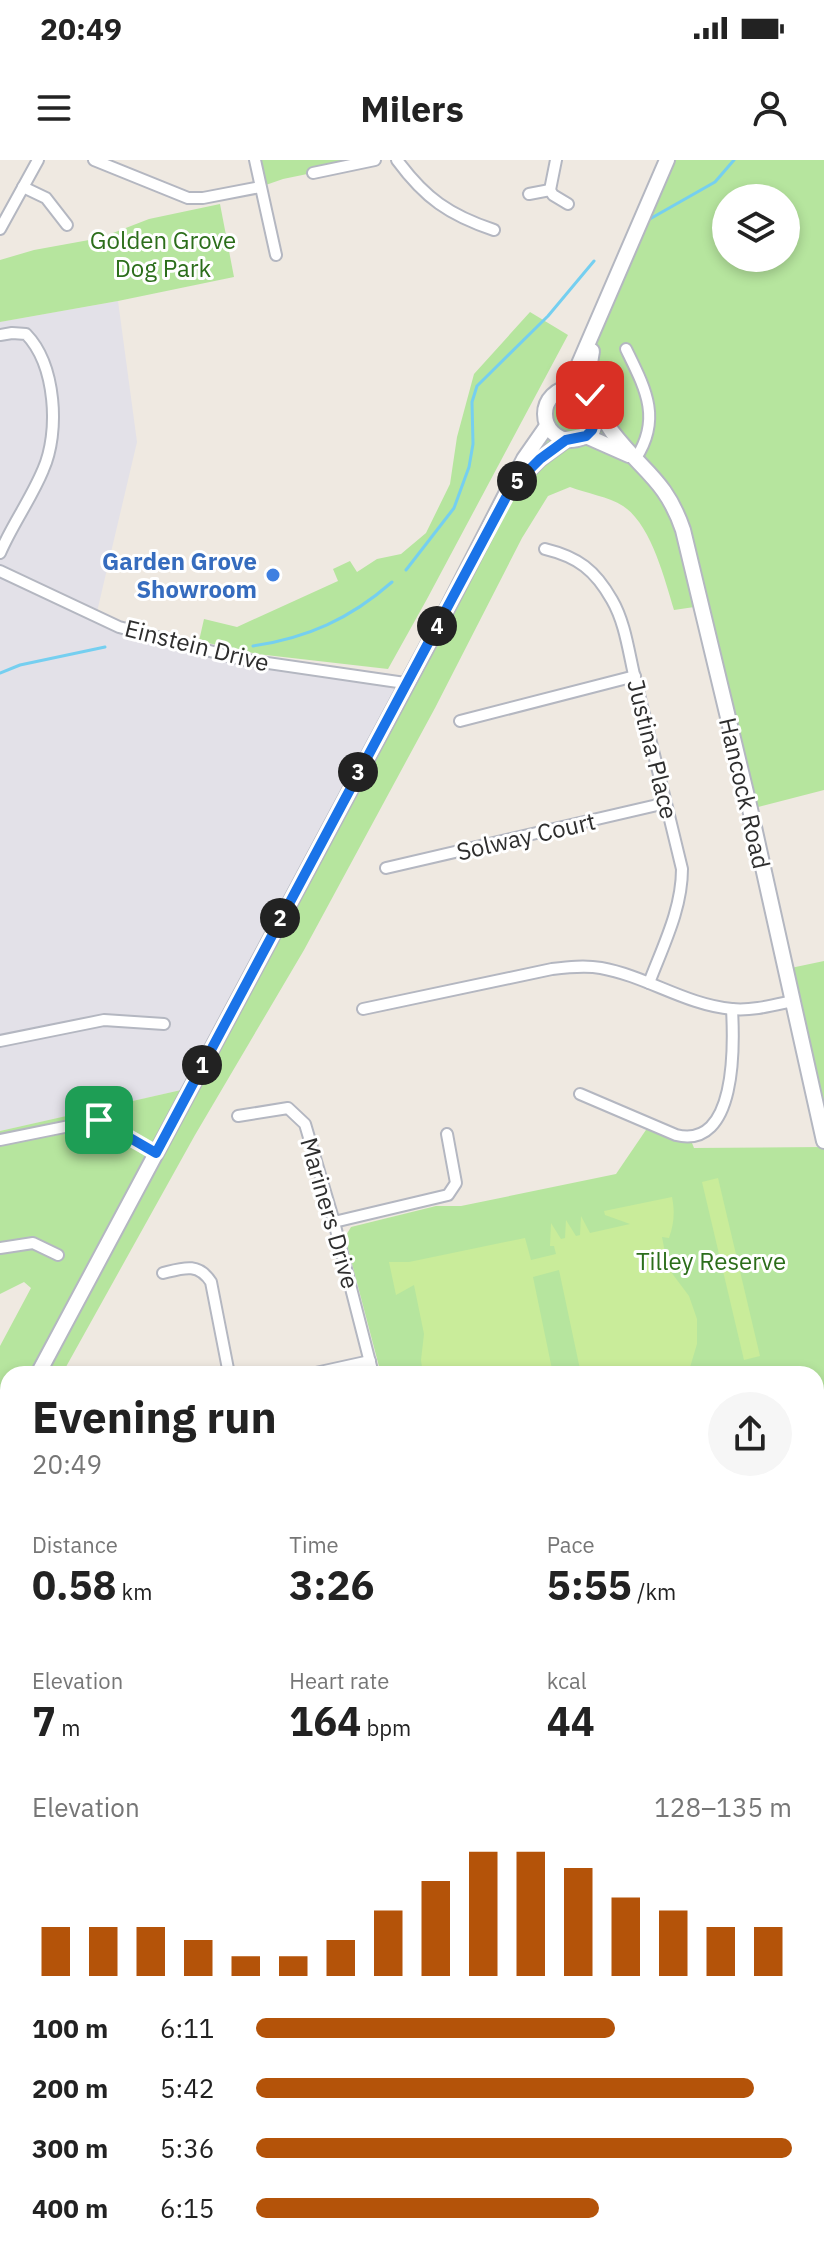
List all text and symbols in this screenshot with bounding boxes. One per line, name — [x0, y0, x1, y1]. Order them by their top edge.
text: 20:49 — [40, 9, 122, 48]
text: Milers — [360, 85, 464, 132]
icon: menu — [32, 86, 76, 130]
icon: person — [748, 86, 792, 130]
map controls — [712, 184, 800, 272]
button: layers — [712, 184, 800, 272]
park label: Golden Grove Dog Park — [90, 224, 236, 284]
pin — [556, 361, 624, 429]
icon: check — [568, 373, 612, 417]
pin: 5 — [497, 461, 537, 501]
text: 5 — [510, 466, 524, 495]
place label: Garden Grove Showroom — [102, 545, 257, 605]
marker: Garden Grove Showroom — [264, 566, 282, 584]
pin: 4 — [417, 606, 457, 646]
text: 4 — [430, 611, 444, 640]
street label: Einstein Drive — [121, 612, 273, 678]
street label: Justina Place — [620, 676, 686, 822]
street label: Hancock Road — [712, 714, 778, 872]
pin: 3 — [338, 752, 378, 792]
text: 3 — [351, 757, 365, 786]
street label: Solway Court — [453, 804, 599, 868]
pin: 2 — [260, 898, 300, 938]
text: 2 — [273, 903, 287, 932]
pin: 1 — [182, 1045, 222, 1085]
text: 1 — [195, 1050, 209, 1079]
pin — [65, 1086, 133, 1154]
icon: arrive — [77, 1098, 121, 1142]
street label: Mariners Drive — [293, 1134, 367, 1292]
park label: Tilley Reserve — [636, 1245, 786, 1277]
text: Evening run — [32, 1388, 277, 1445]
button: share — [708, 1392, 792, 1476]
text: 20:49 — [32, 1447, 102, 1481]
text: Distance — [32, 1530, 118, 1559]
text: Time — [289, 1530, 339, 1559]
text: Pace — [547, 1530, 595, 1559]
text: 0.58 — [32, 1559, 116, 1611]
text: 3:26 — [289, 1559, 375, 1611]
text: 5:55 — [547, 1559, 632, 1611]
text: km — [116, 1577, 152, 1606]
text: /km — [632, 1577, 676, 1606]
text: Elevation — [32, 1666, 123, 1695]
text: Heart rate — [289, 1666, 389, 1695]
text: kcal — [547, 1666, 587, 1695]
text: 7 — [32, 1695, 56, 1747]
text: 164 — [289, 1695, 361, 1747]
text: 44 — [547, 1695, 595, 1747]
text: m — [56, 1713, 80, 1742]
text: bpm — [361, 1713, 411, 1742]
text: Elevation — [32, 1790, 140, 1824]
text: 128–135 m — [654, 1790, 792, 1824]
text: 100 m — [32, 2011, 108, 2045]
text: 6:11 — [160, 2011, 214, 2045]
text: 200 m — [32, 2071, 108, 2105]
text: 5:42 — [160, 2071, 214, 2105]
text: 300 m — [32, 2131, 108, 2165]
text: 5:36 — [160, 2131, 214, 2165]
text: 400 m — [32, 2191, 108, 2225]
text: 6:15 — [160, 2191, 214, 2225]

